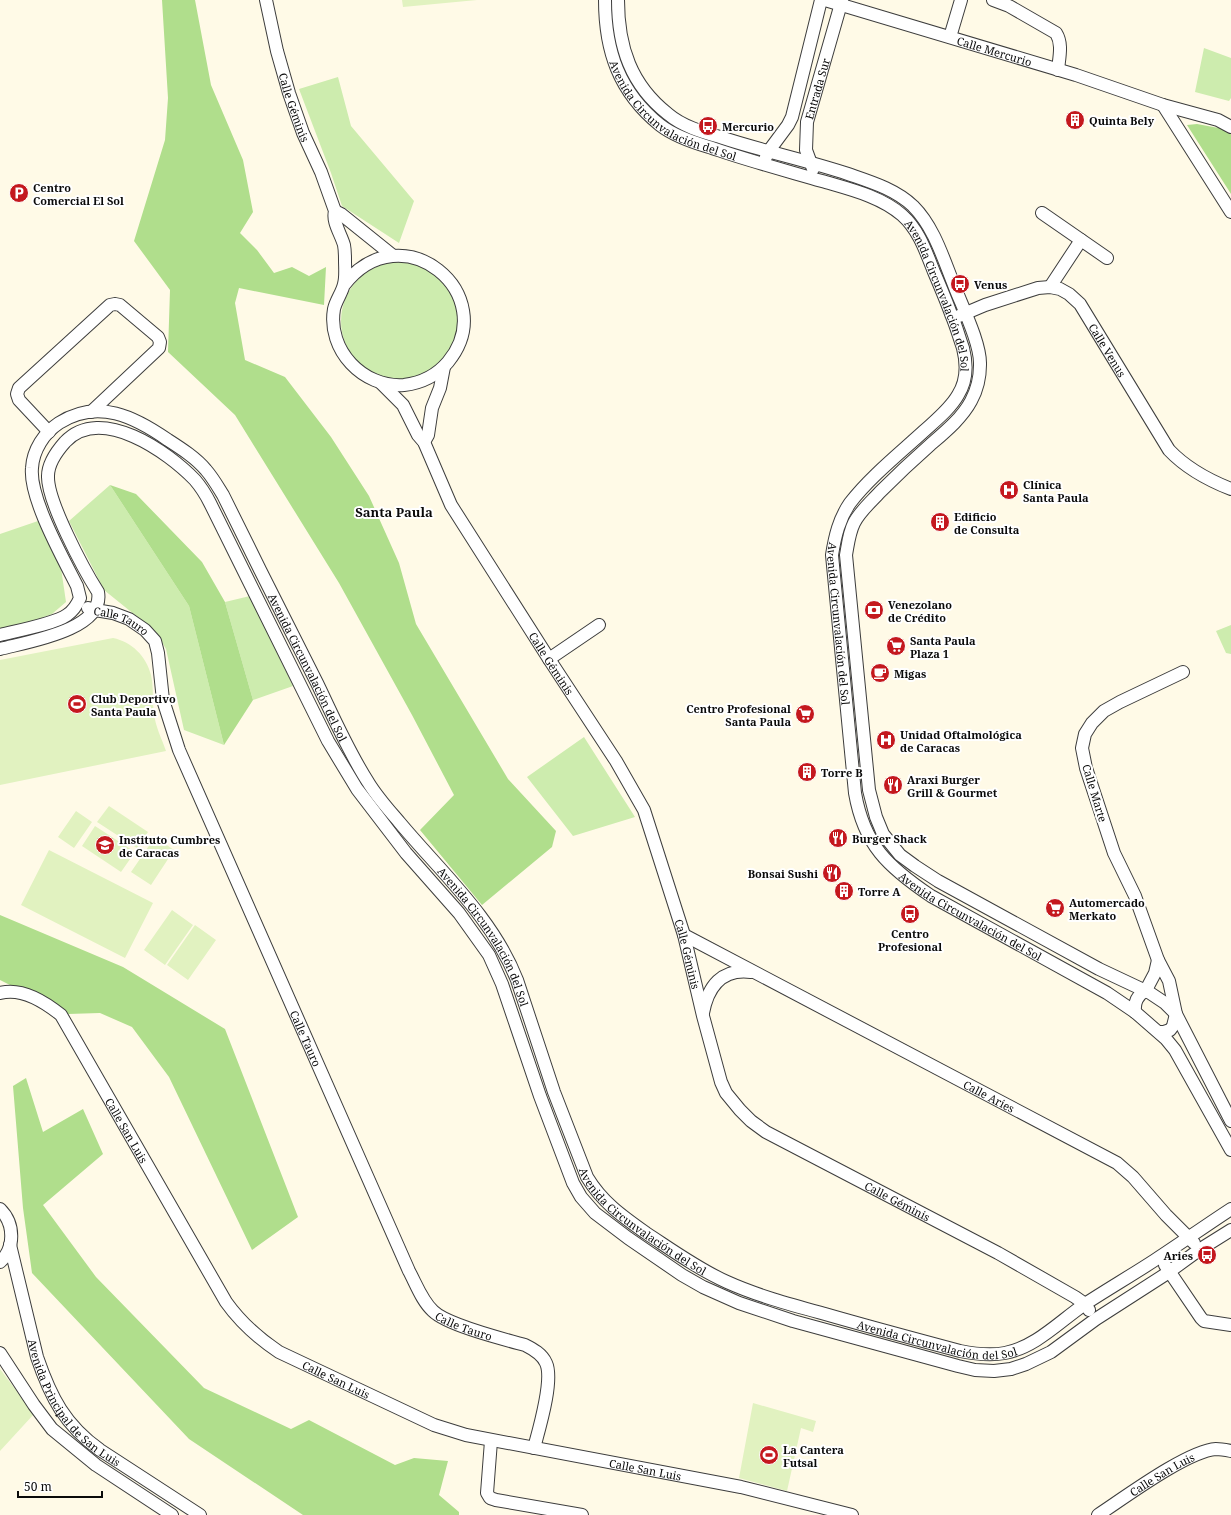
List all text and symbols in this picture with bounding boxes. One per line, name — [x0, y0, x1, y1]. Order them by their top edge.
street label: Calle Mercurio — [955, 32, 1034, 69]
street label: Entrada Sur — [801, 55, 833, 121]
street label: Avenida Circunvalación del Sol — [607, 58, 739, 163]
street label: Calle Géminis — [276, 71, 313, 144]
building icon: Quinta Bely — [1064, 109, 1086, 131]
place label: Quinta Bely — [1089, 113, 1155, 128]
bus stop icon: Mercurio — [697, 115, 719, 137]
place label: Mercurio — [722, 119, 774, 134]
place label: Centro Comercial El Sol — [33, 180, 124, 208]
parking icon: Centro Comercial El Sol — [8, 182, 30, 204]
street label: Avenida Circunvalación del Sol — [902, 216, 973, 372]
bus stop icon: Venus — [949, 273, 971, 295]
place label: Venus — [974, 277, 1007, 292]
street label: Calle Venus — [1086, 320, 1130, 380]
place label: Clínica Santa Paula — [1023, 477, 1089, 505]
hospital icon: Clínica Santa Paula — [998, 479, 1020, 501]
district label: Santa Paula — [355, 503, 433, 521]
place label: Edificio de Consulta — [954, 509, 1020, 537]
building icon: Edificio de Consulta — [929, 511, 951, 533]
street label: Avenida Circunvalación del Sol — [824, 541, 854, 706]
street label: Avenida Circunvalación del Sol — [265, 591, 351, 744]
place label: Venezolano de Crédito — [888, 597, 952, 625]
bank icon: Venezolano de Crédito — [863, 599, 885, 621]
street label: Calle Tauro — [93, 602, 153, 638]
street label: Calle Géminis — [526, 629, 578, 697]
place label: Santa Paula Plaza 1 — [910, 633, 976, 661]
supermarket icon: Santa Paula Plaza 1 — [885, 635, 907, 657]
cafe icon: Migas — [869, 662, 891, 684]
place label: Migas — [894, 666, 926, 681]
place label: Club Deportivo Santa Paula — [91, 691, 176, 719]
sports icon: Club Deportivo Santa Paula — [66, 693, 88, 715]
place label: Centro Profesional Santa Paula — [686, 701, 791, 729]
supermarket icon: Centro Profesional Santa Paula — [794, 703, 816, 725]
place label: Unidad Oftalmológica de Caracas — [900, 727, 1022, 755]
hospital icon: Unidad Oftalmológica de Caracas — [875, 729, 897, 751]
building icon: Torre B — [796, 761, 818, 783]
street label: Calle Marte — [1079, 762, 1111, 824]
place label: Torre B — [821, 765, 863, 780]
place label: Araxi Burger Grill & Gourmet — [907, 772, 998, 800]
restaurant icon: Araxi Burger Grill & Gourmet — [882, 774, 904, 796]
restaurant icon: Burger Shack — [827, 827, 849, 849]
place label: Burger Shack — [852, 831, 927, 846]
place label: Instituto Cumbres de Caracas — [119, 832, 220, 860]
school or university icon: Instituto Cumbres de Caracas — [94, 834, 116, 856]
restaurant icon: Bonsai Sushi — [821, 862, 843, 884]
street label: Avenida Circunvalación del Sol — [435, 864, 533, 1009]
place label: Bonsai Sushi — [748, 866, 818, 881]
street label: Avenida Circunvalación del Sol — [896, 868, 1045, 964]
building icon: Torre A — [833, 880, 855, 902]
place label: Torre A — [858, 884, 901, 899]
place label: Automercado Merkato — [1069, 895, 1145, 923]
supermarket icon: Automercado Merkato — [1044, 897, 1066, 919]
bus stop icon: Centro Profesional — [899, 903, 921, 925]
street label: Calle Géminis — [672, 917, 704, 991]
place label: Centro Profesional — [878, 926, 942, 954]
street label: Calle Tauro — [287, 1008, 325, 1068]
street label: Calle Aries — [961, 1076, 1018, 1115]
street label: Calle San Luis — [102, 1095, 152, 1166]
street label: Avenida Circunvalación del Sol — [576, 1165, 710, 1278]
street label: Calle Géminis — [862, 1177, 933, 1224]
bus stop icon: Aries — [1196, 1244, 1218, 1266]
place label: Aries — [1164, 1248, 1193, 1263]
street label: Calle Tauro — [433, 1308, 494, 1343]
street label: Avenida Circunvalación del Sol — [856, 1316, 1019, 1362]
street label: Avenida Principal de San Luis — [25, 1337, 124, 1469]
street label: Calle San Luis — [300, 1357, 373, 1401]
place label: La Cantera Futsal — [783, 1442, 844, 1470]
sports icon: La Cantera Futsal — [758, 1444, 780, 1466]
street label: Calle San Luis — [1126, 1449, 1197, 1499]
street label: Calle San Luis — [608, 1455, 683, 1483]
scale bar — [18, 1473, 102, 1499]
text: 50 m — [24, 1478, 52, 1495]

